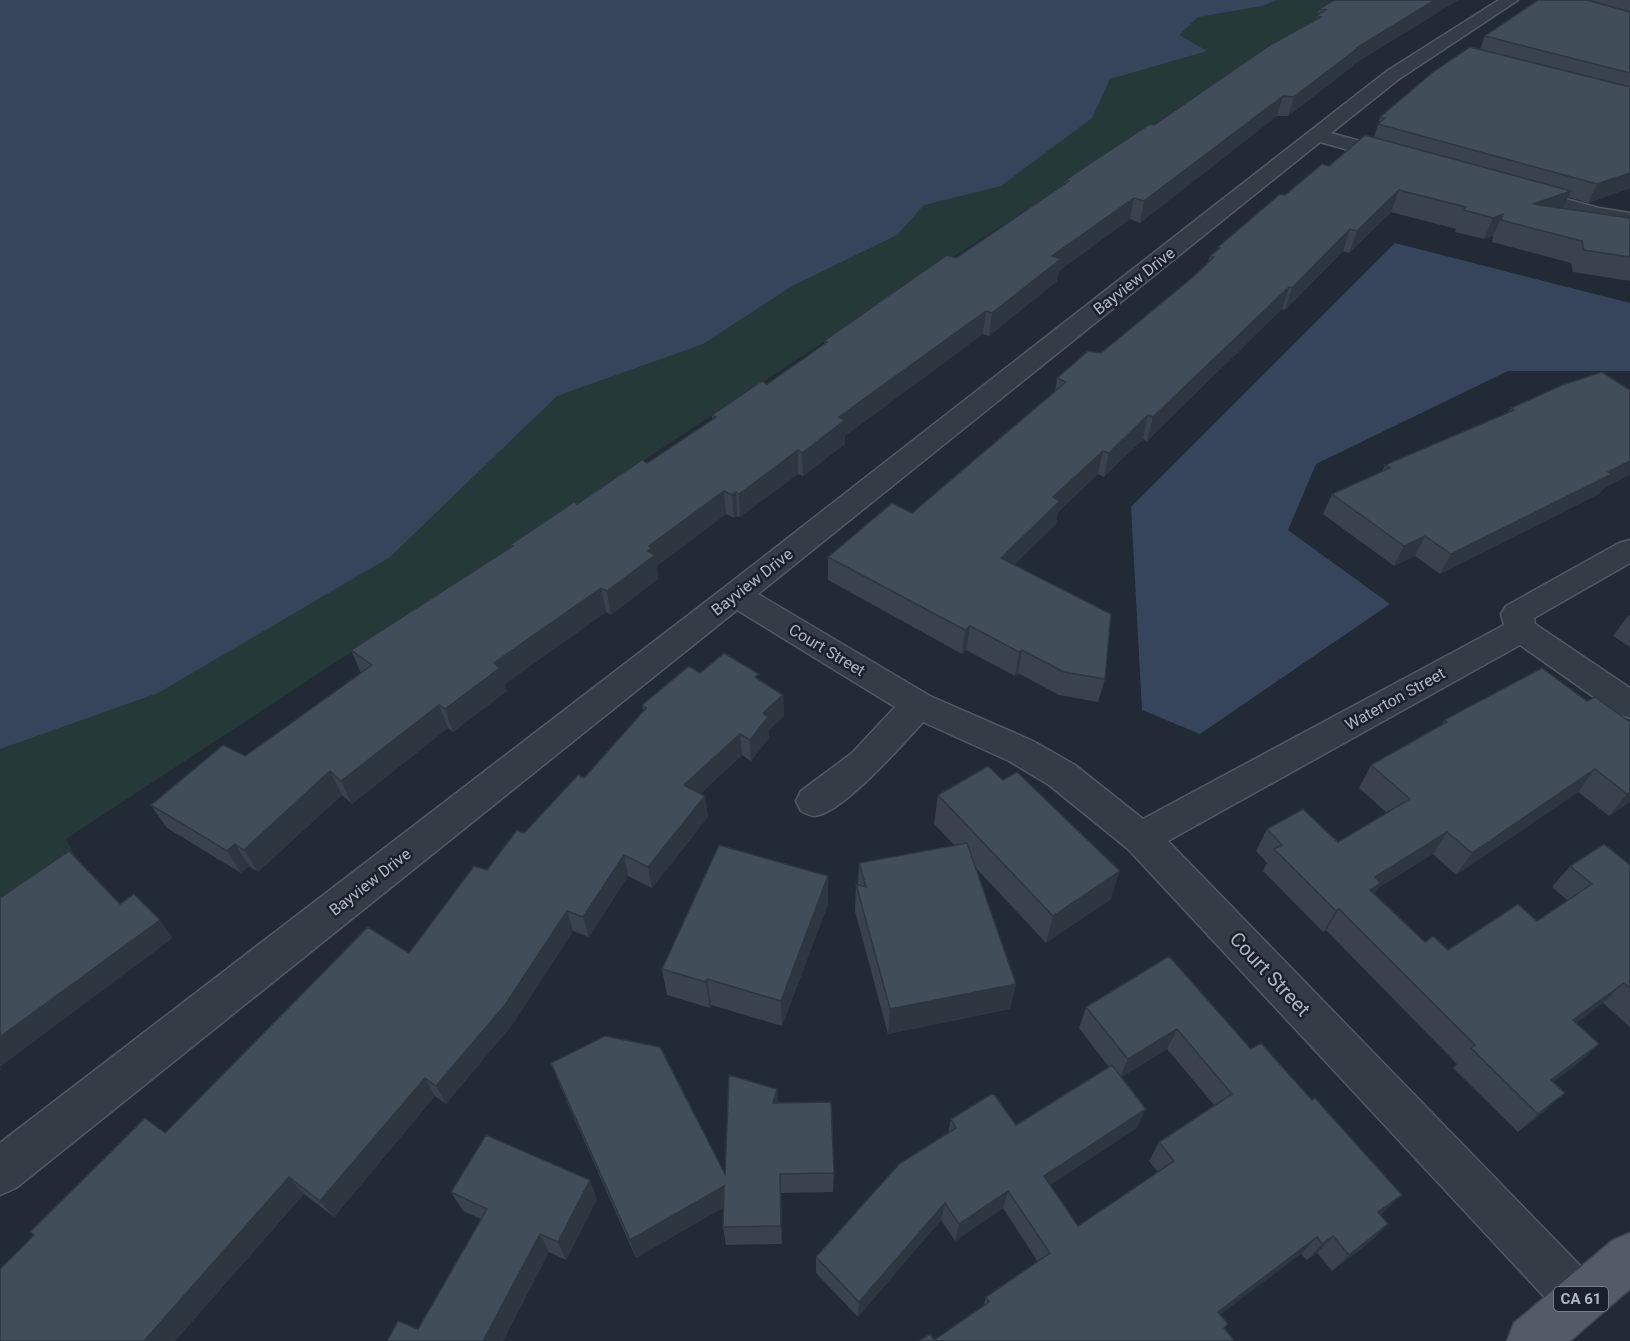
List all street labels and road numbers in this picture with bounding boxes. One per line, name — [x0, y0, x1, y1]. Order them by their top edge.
street label: Bayview Drive — [1089, 243, 1179, 319]
street label: Bayview Drive — [707, 544, 797, 620]
street label: Court Street — [785, 620, 869, 680]
street label: Waterton Street — [1342, 664, 1448, 734]
street label: Bayview Drive — [325, 844, 415, 920]
street label: Court Street — [1225, 927, 1315, 1021]
road number: CA 61 — [1554, 1287, 1608, 1311]

